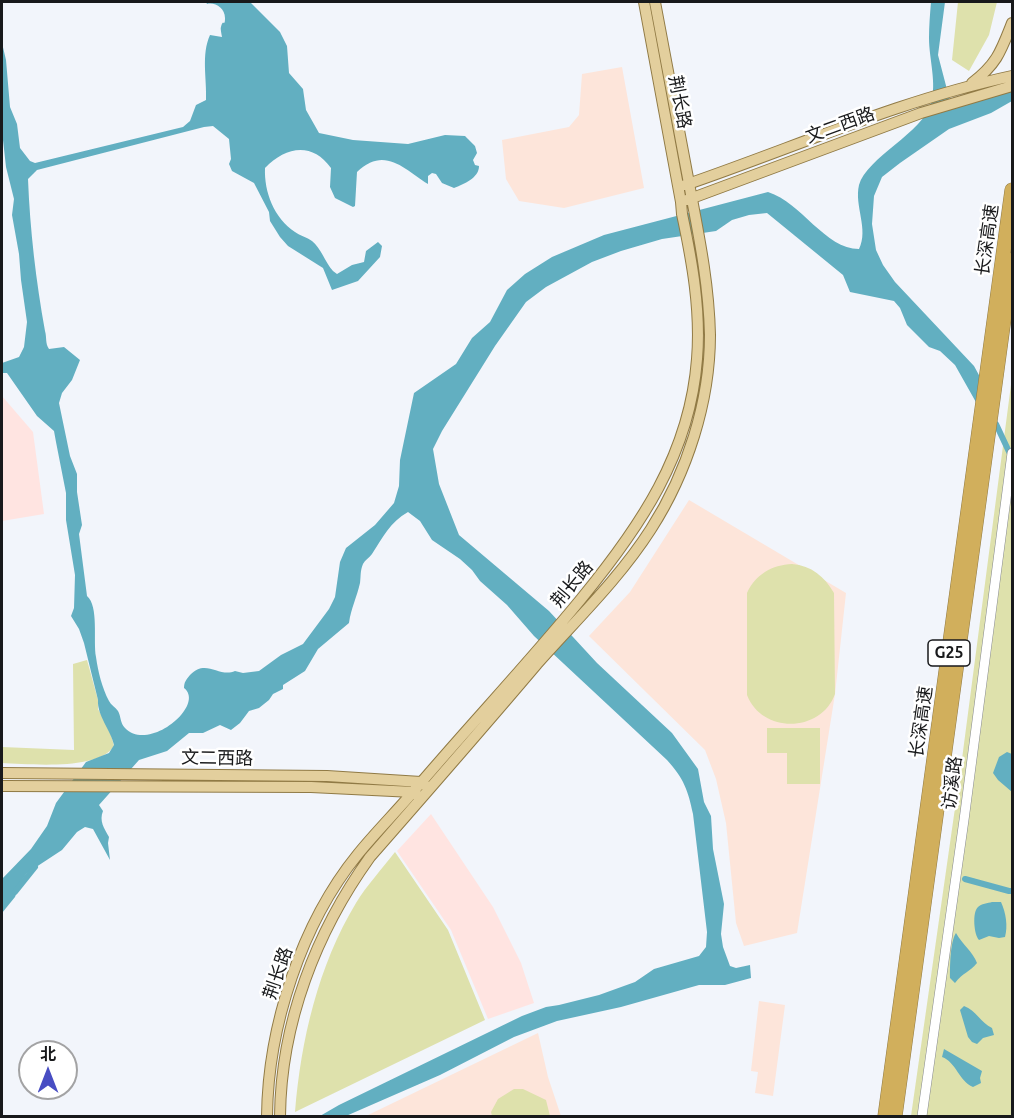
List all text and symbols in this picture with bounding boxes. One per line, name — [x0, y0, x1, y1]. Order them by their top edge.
street label: 荆长路 — [664, 73, 696, 131]
street label: 文二西路 — [802, 103, 878, 147]
street label: 长深高速 — [971, 203, 1003, 277]
street label: 荆长路 — [546, 556, 598, 612]
road number: G25 — [928, 640, 970, 666]
street label: 长深高速 — [905, 685, 937, 759]
street label: 文二西路 — [181, 747, 253, 769]
street label: 访溪路 — [938, 755, 966, 811]
street label: 荆长路 — [259, 944, 297, 1002]
north arrow — [18, 1040, 78, 1100]
text: 北 — [40, 1045, 56, 1063]

